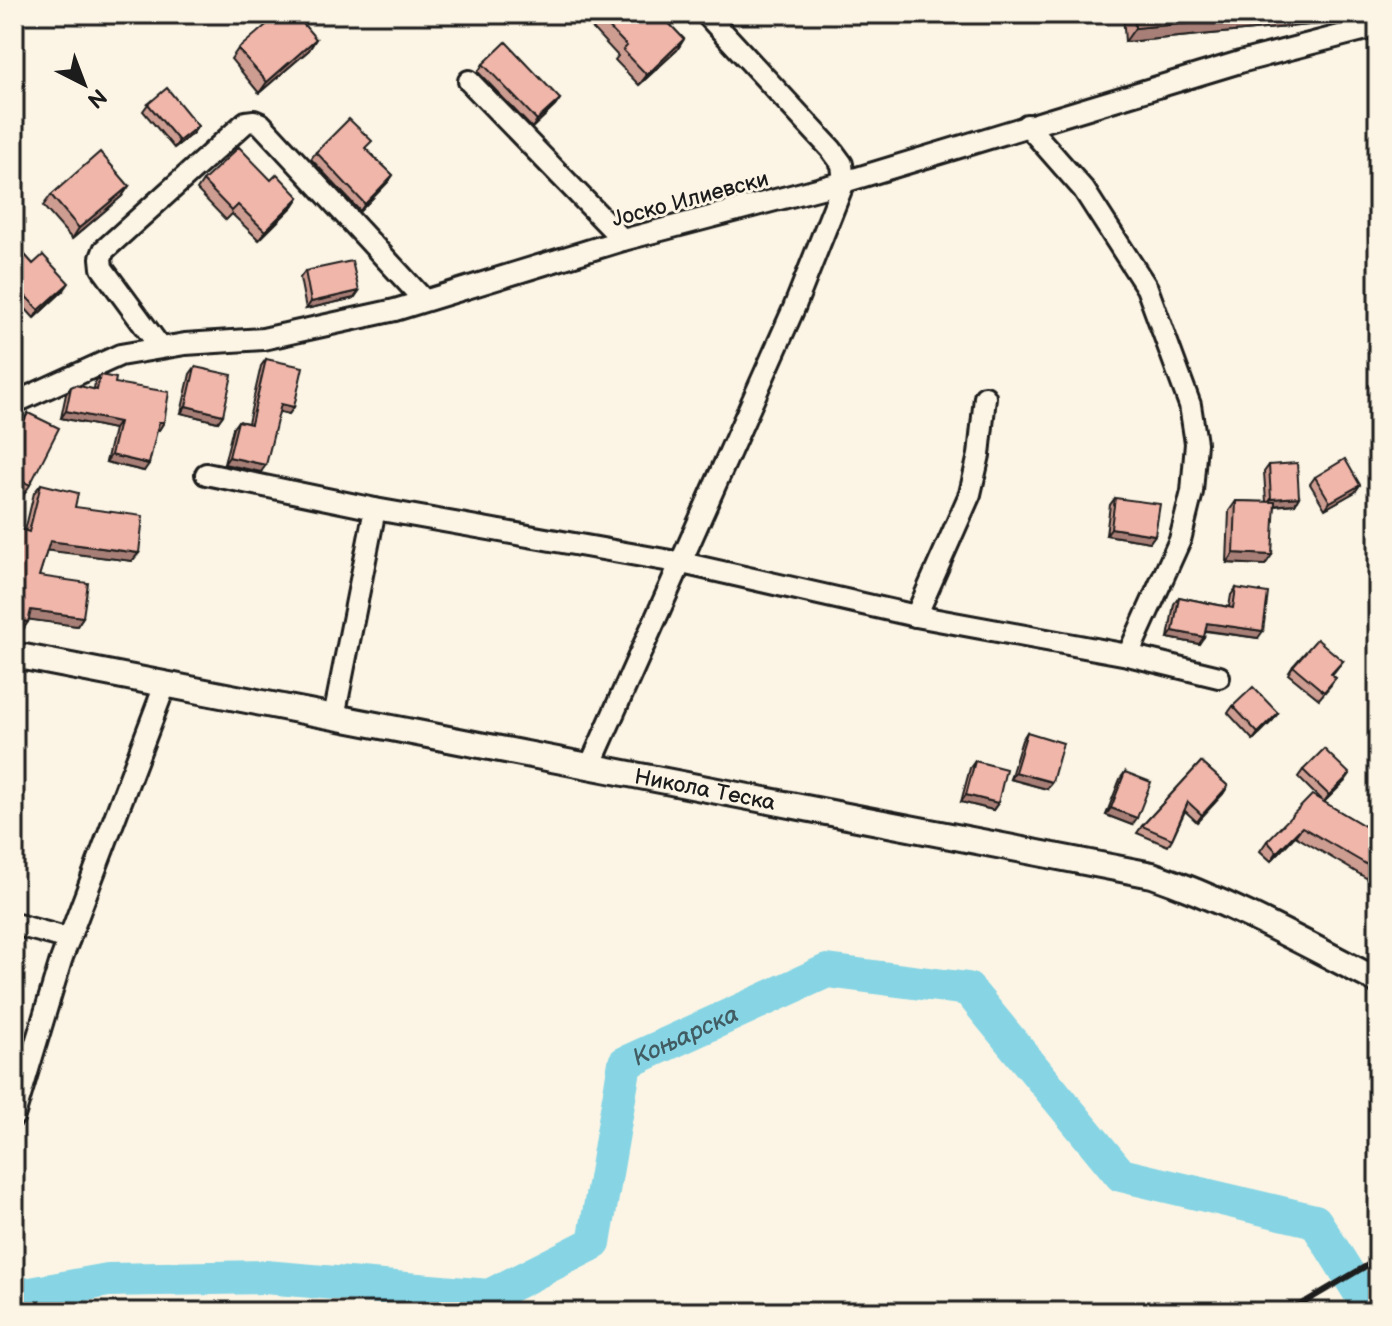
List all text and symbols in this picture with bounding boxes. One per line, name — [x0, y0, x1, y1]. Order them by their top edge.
north arrow — [44, 44, 124, 124]
text: N — [81, 82, 112, 113]
street label: Јоско Илиевски — [609, 166, 772, 233]
street label: Никола Теска — [632, 763, 778, 817]
water label: Коњарска — [628, 999, 743, 1073]

